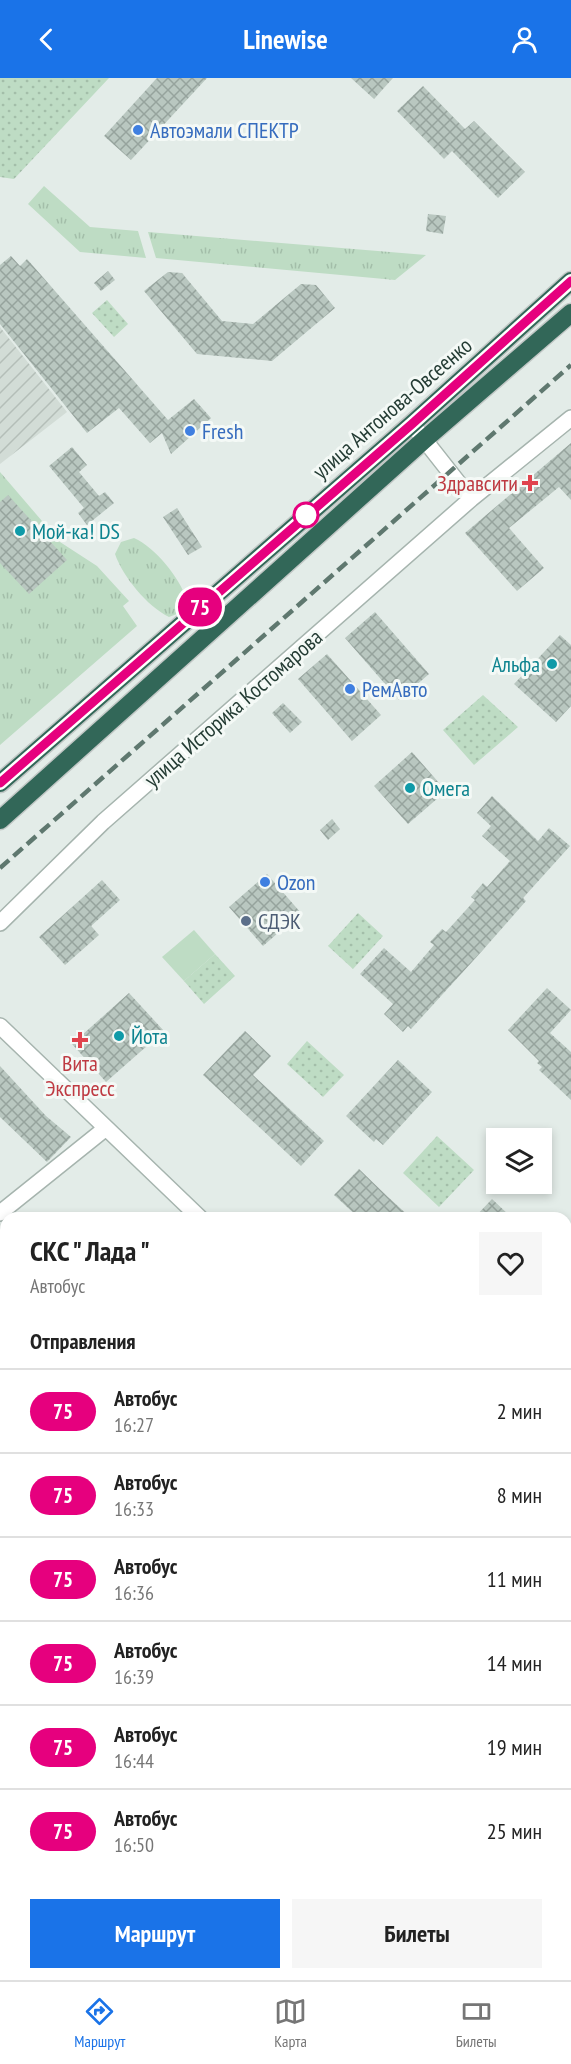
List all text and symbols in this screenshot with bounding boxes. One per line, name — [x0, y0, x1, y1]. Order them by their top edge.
text: Linewise — [243, 22, 328, 56]
icon: back — [30, 23, 63, 56]
icon: person — [508, 23, 541, 56]
place label: Автоэмали СПЕКТР — [150, 116, 299, 144]
marker: Автоэмали СПЕКТР — [131, 123, 145, 137]
street label: улица Антонова-Овсеенко — [306, 331, 478, 485]
place label: Fresh — [202, 417, 243, 445]
marker: Fresh — [183, 424, 197, 438]
place label: Здравсити — [437, 469, 518, 497]
marker: Здравсити — [523, 476, 537, 490]
unlabelled marker — [293, 502, 319, 528]
place label: Мой-ка! DS — [32, 517, 120, 545]
marker: Мой-ка! DS — [13, 524, 27, 538]
line badge: 75 — [173, 588, 227, 626]
text: 75 — [190, 594, 210, 621]
street label: улица Историка Костомарова — [138, 623, 328, 793]
place label: Альфа — [492, 650, 540, 678]
marker: Альфа — [545, 657, 559, 671]
place label: РемАвто — [362, 675, 427, 703]
marker: РемАвто — [343, 682, 357, 696]
place label: Омега — [422, 774, 470, 802]
marker: Омега — [403, 781, 417, 795]
place label: Ozon — [277, 868, 316, 896]
marker: Ozon — [258, 875, 272, 889]
place label: СДЭК — [258, 907, 301, 935]
marker: СДЭК — [239, 914, 253, 928]
place label: Йота — [131, 1022, 168, 1050]
marker: Йота — [112, 1029, 126, 1043]
marker: Вита Экспресс — [73, 1033, 87, 1047]
place label: Вита Экспресс — [45, 1049, 115, 1102]
map controls — [486, 1128, 552, 1194]
button: layers — [486, 1128, 552, 1194]
text: СКС " Лада " — [30, 1232, 150, 1269]
button: heart — [479, 1232, 542, 1295]
text: Автобус — [30, 1273, 85, 1299]
text: Отправления — [30, 1327, 136, 1355]
text: Автобус — [114, 1384, 177, 1412]
text: 2 мин — [497, 1397, 542, 1425]
text: 75 — [53, 1398, 73, 1425]
text: 16:27 — [114, 1412, 154, 1438]
text: Автобус — [114, 1468, 177, 1496]
text: 8 мин — [497, 1481, 542, 1509]
text: 75 — [53, 1482, 73, 1509]
text: 16:33 — [114, 1496, 154, 1522]
text: Автобус — [114, 1552, 177, 1580]
text: 11 мин — [487, 1565, 542, 1593]
text: 75 — [53, 1566, 73, 1593]
text: 16:36 — [114, 1580, 154, 1606]
text: Автобус — [114, 1636, 177, 1664]
text: 14 мин — [487, 1649, 542, 1677]
text: 75 — [53, 1650, 73, 1677]
text: 16:39 — [114, 1664, 154, 1690]
text: Автобус — [114, 1720, 177, 1748]
text: 19 мин — [487, 1733, 542, 1761]
text: 75 — [53, 1734, 73, 1761]
text: 16:44 — [114, 1748, 154, 1774]
text: Автобус — [114, 1804, 177, 1832]
text: 25 мин — [487, 1817, 542, 1845]
text: 75 — [53, 1818, 73, 1845]
text: 16:50 — [114, 1832, 154, 1858]
button: Маршрут — [30, 1899, 280, 1968]
button: Билеты — [292, 1899, 542, 1968]
tab: Маршрут — [74, 1995, 125, 2051]
tab: Карта — [274, 1995, 307, 2051]
tab: Билеты — [456, 1995, 497, 2051]

